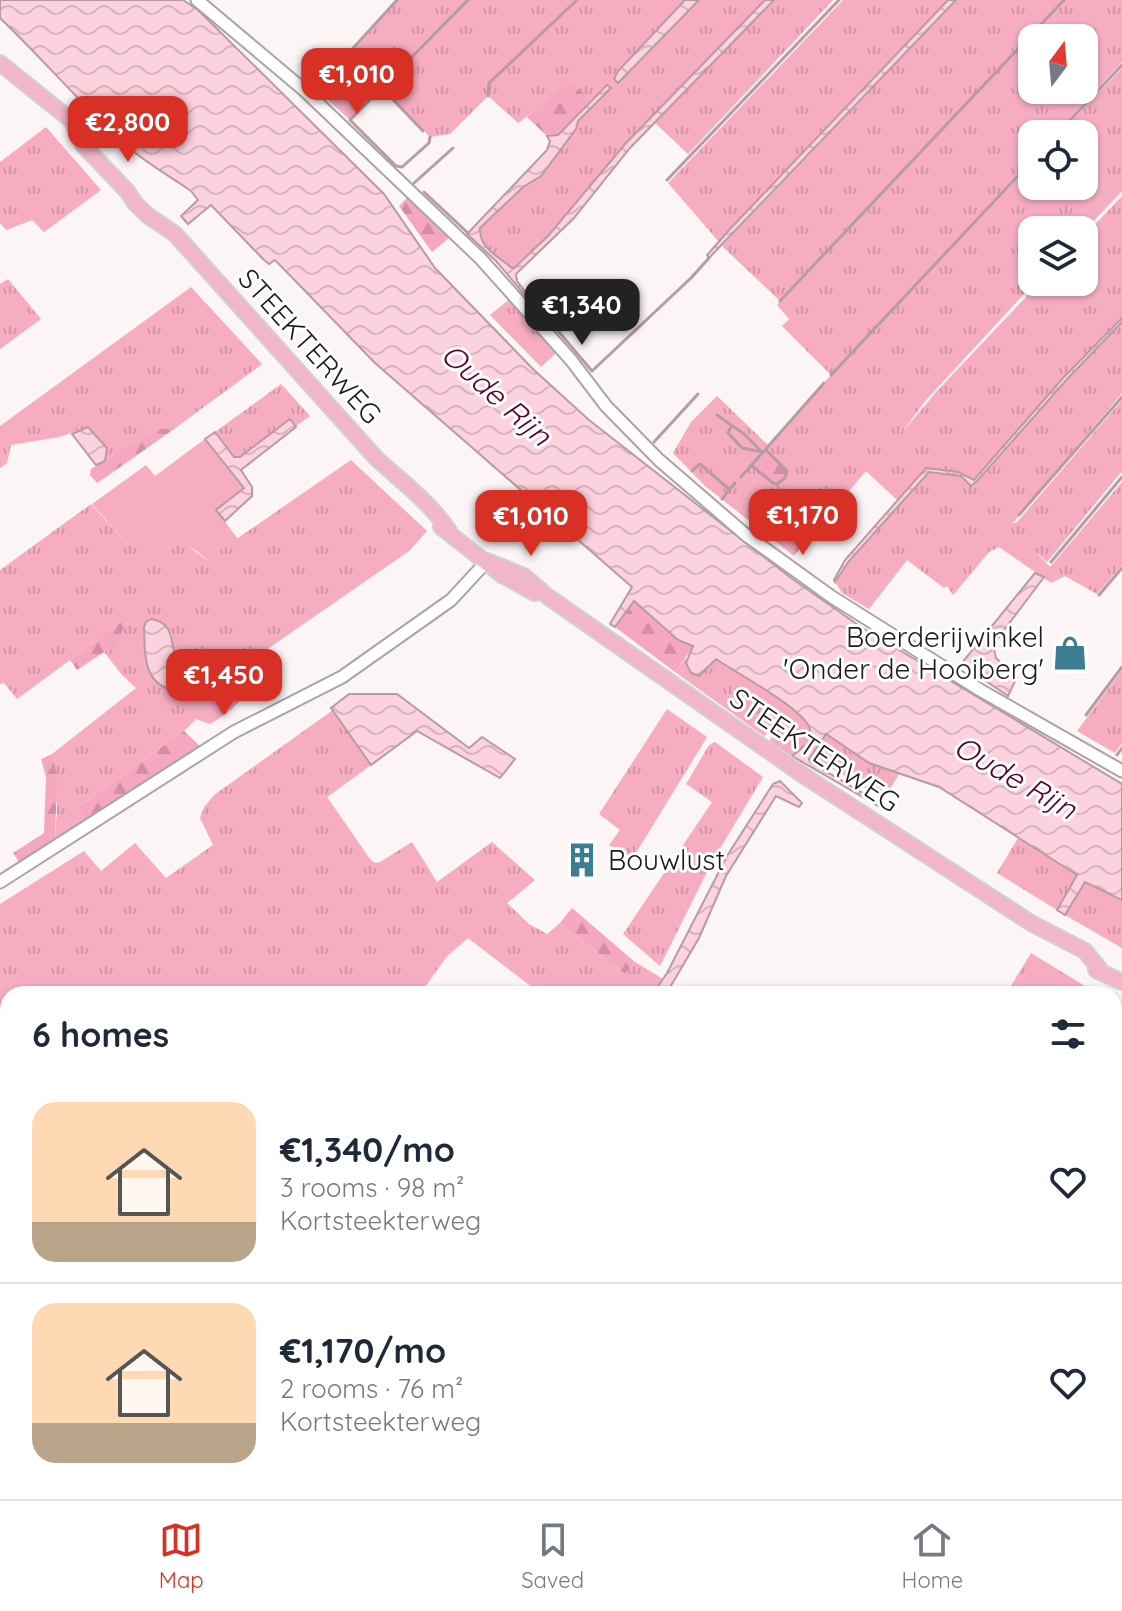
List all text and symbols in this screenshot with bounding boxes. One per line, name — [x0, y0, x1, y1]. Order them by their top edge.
north arrow — [1018, 24, 1098, 104]
map controls — [1018, 24, 1098, 296]
pin: €1,010 — [292, 48, 422, 116]
text: €1,010 — [319, 57, 395, 90]
pin: €2,800 — [63, 96, 193, 164]
text: €2,800 — [86, 105, 170, 138]
button: locate — [1018, 120, 1098, 200]
button: layers — [1018, 216, 1098, 296]
street label: STEEKTERWEG — [231, 261, 389, 431]
pin: €1,340 — [517, 279, 647, 347]
text: €1,340 — [543, 288, 621, 321]
water label: Oude Rijn — [434, 335, 560, 454]
pin: €1,170 — [738, 489, 868, 557]
pin: €1,010 — [466, 490, 596, 558]
text: €1,170 — [767, 498, 839, 531]
text: €1,010 — [493, 499, 569, 532]
place label: Boerderijwinkel 'Onder de Hooiberg' — [783, 619, 1044, 686]
shop icon: Boerderijwinkel 'Onder de Hooiberg' — [1051, 634, 1089, 672]
pin: €1,450 — [159, 649, 289, 717]
text: €1,450 — [184, 658, 264, 691]
street label: STEEKTERWEG — [724, 680, 907, 819]
water label: Oude Rijn — [947, 727, 1084, 828]
building icon: Bouwlust — [563, 841, 601, 879]
place label: Bouwlust — [608, 842, 725, 877]
icon: filters — [1046, 1012, 1090, 1056]
text: 6 homes — [32, 1013, 169, 1056]
text: €1,340/mo — [280, 1128, 455, 1171]
icon: home — [96, 1134, 192, 1230]
icon: heart — [1046, 1160, 1090, 1204]
text: 3 rooms · 98 m² — [280, 1171, 464, 1204]
text: Kortsteekterweg — [280, 1204, 481, 1237]
text: €1,170/mo — [280, 1329, 446, 1372]
icon: home — [96, 1335, 192, 1431]
icon: heart — [1046, 1361, 1090, 1405]
text: 2 rooms · 76 m² — [280, 1372, 463, 1405]
text: Kortsteekterweg — [280, 1405, 481, 1438]
tab: Map — [159, 1518, 204, 1594]
tab: Saved — [521, 1518, 584, 1594]
tab: Home — [902, 1518, 963, 1594]

